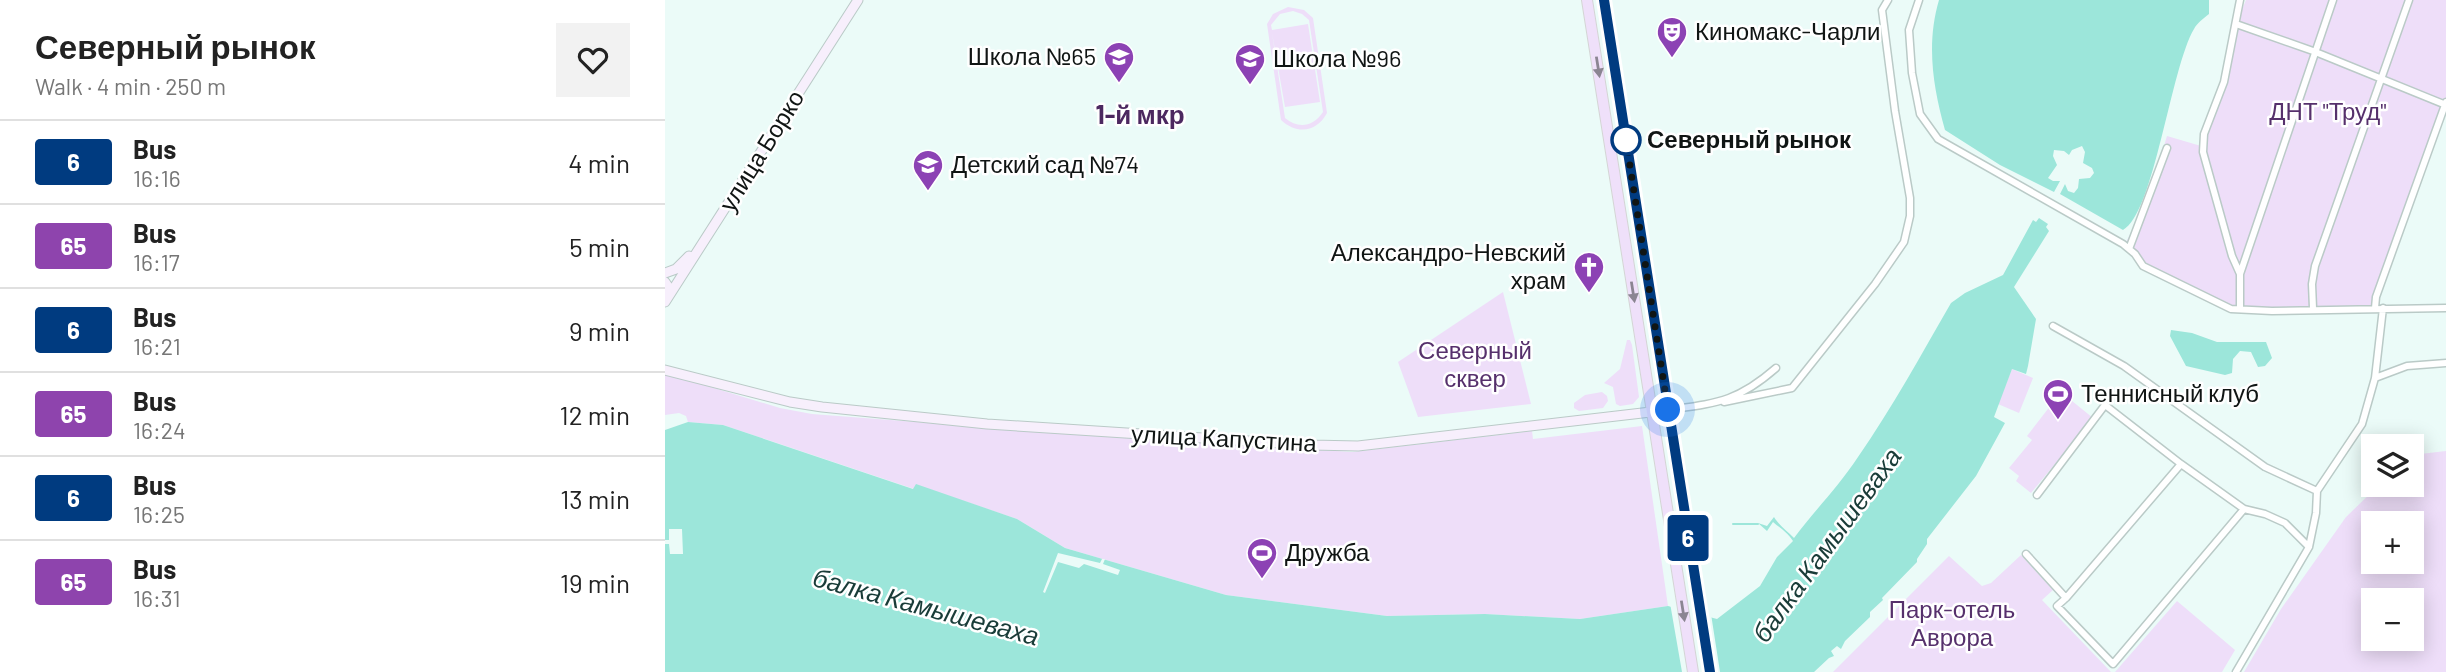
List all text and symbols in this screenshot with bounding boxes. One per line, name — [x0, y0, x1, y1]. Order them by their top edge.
theatre icon: Киномакс-Чарли — [1655, 15, 1689, 59]
place label: Киномакс-Чарли — [1695, 16, 1880, 45]
button: heart — [556, 23, 630, 97]
text: Северный рынок — [35, 26, 316, 66]
school or university icon: Школа №65 — [1102, 40, 1136, 84]
place label: Школа №65 — [968, 41, 1096, 70]
school or university icon: Школа №96 — [1233, 42, 1267, 86]
place label: Школа №96 — [1273, 43, 1401, 72]
one-way arrow — [1593, 57, 1604, 79]
text: Walk · 4 min · 250 m — [35, 72, 226, 100]
street label: улица Борко — [712, 84, 809, 216]
park label: ДНТ "Труд" — [2269, 96, 2387, 125]
district label: 1-й мкр — [1095, 98, 1185, 129]
place label: Северный рынок — [1647, 124, 1852, 153]
marker: Северный рынок — [1611, 125, 1641, 155]
text: Bus — [133, 133, 176, 164]
text: 6 — [67, 147, 80, 176]
text: 4 min — [568, 147, 630, 178]
school or university icon: Детский сад №74 — [911, 148, 945, 192]
place label: Детский сад №74 — [951, 149, 1139, 178]
text: 16:16 — [133, 164, 181, 192]
text: Bus — [133, 217, 176, 248]
text: 65 — [61, 231, 86, 260]
text: 5 min — [569, 231, 630, 262]
place label: Александро-Невский храм — [1331, 237, 1566, 294]
text: 16:17 — [133, 248, 180, 276]
church icon: Александро-Невский храм — [1572, 250, 1606, 294]
one-way arrow — [1628, 281, 1639, 303]
text: Bus — [133, 301, 176, 332]
text: 6 — [67, 315, 80, 344]
text: 9 min — [569, 315, 630, 346]
text: 16:21 — [133, 332, 181, 360]
park label: Северный сквер — [1418, 335, 1532, 392]
sports icon: Теннисный клуб — [2041, 377, 2075, 421]
place label: Теннисный клуб — [2081, 378, 2259, 407]
text: Bus — [133, 385, 176, 416]
your location — [1650, 392, 1685, 427]
text: 65 — [61, 399, 86, 428]
text: 12 min — [560, 399, 630, 430]
text: 16:24 — [133, 416, 186, 444]
street label: улица Капустина — [1131, 418, 1318, 457]
map controls — [2361, 434, 2424, 651]
button: layers — [2361, 434, 2424, 497]
water label: балка Камышеваха — [1745, 441, 1907, 647]
text: Bus — [133, 469, 176, 500]
text: 6 — [67, 483, 80, 512]
text: 13 min — [560, 483, 630, 514]
text: 16:25 — [133, 500, 185, 528]
button: + — [2361, 511, 2424, 574]
line badge: 6 — [1665, 515, 1711, 561]
text: 6 — [1682, 523, 1694, 552]
sports icon: Дружба — [1245, 536, 1279, 580]
place label: Дружба — [1285, 537, 1370, 566]
text: Bus — [133, 553, 176, 584]
water label: балка Камышеваха — [810, 560, 1043, 651]
text: 65 — [61, 567, 86, 596]
text: 19 min — [560, 567, 630, 598]
text: 16:31 — [133, 584, 180, 612]
button: − — [2361, 588, 2424, 651]
park label: Парк-отель Аврора — [1889, 594, 2015, 651]
one-way arrow — [1678, 601, 1689, 623]

